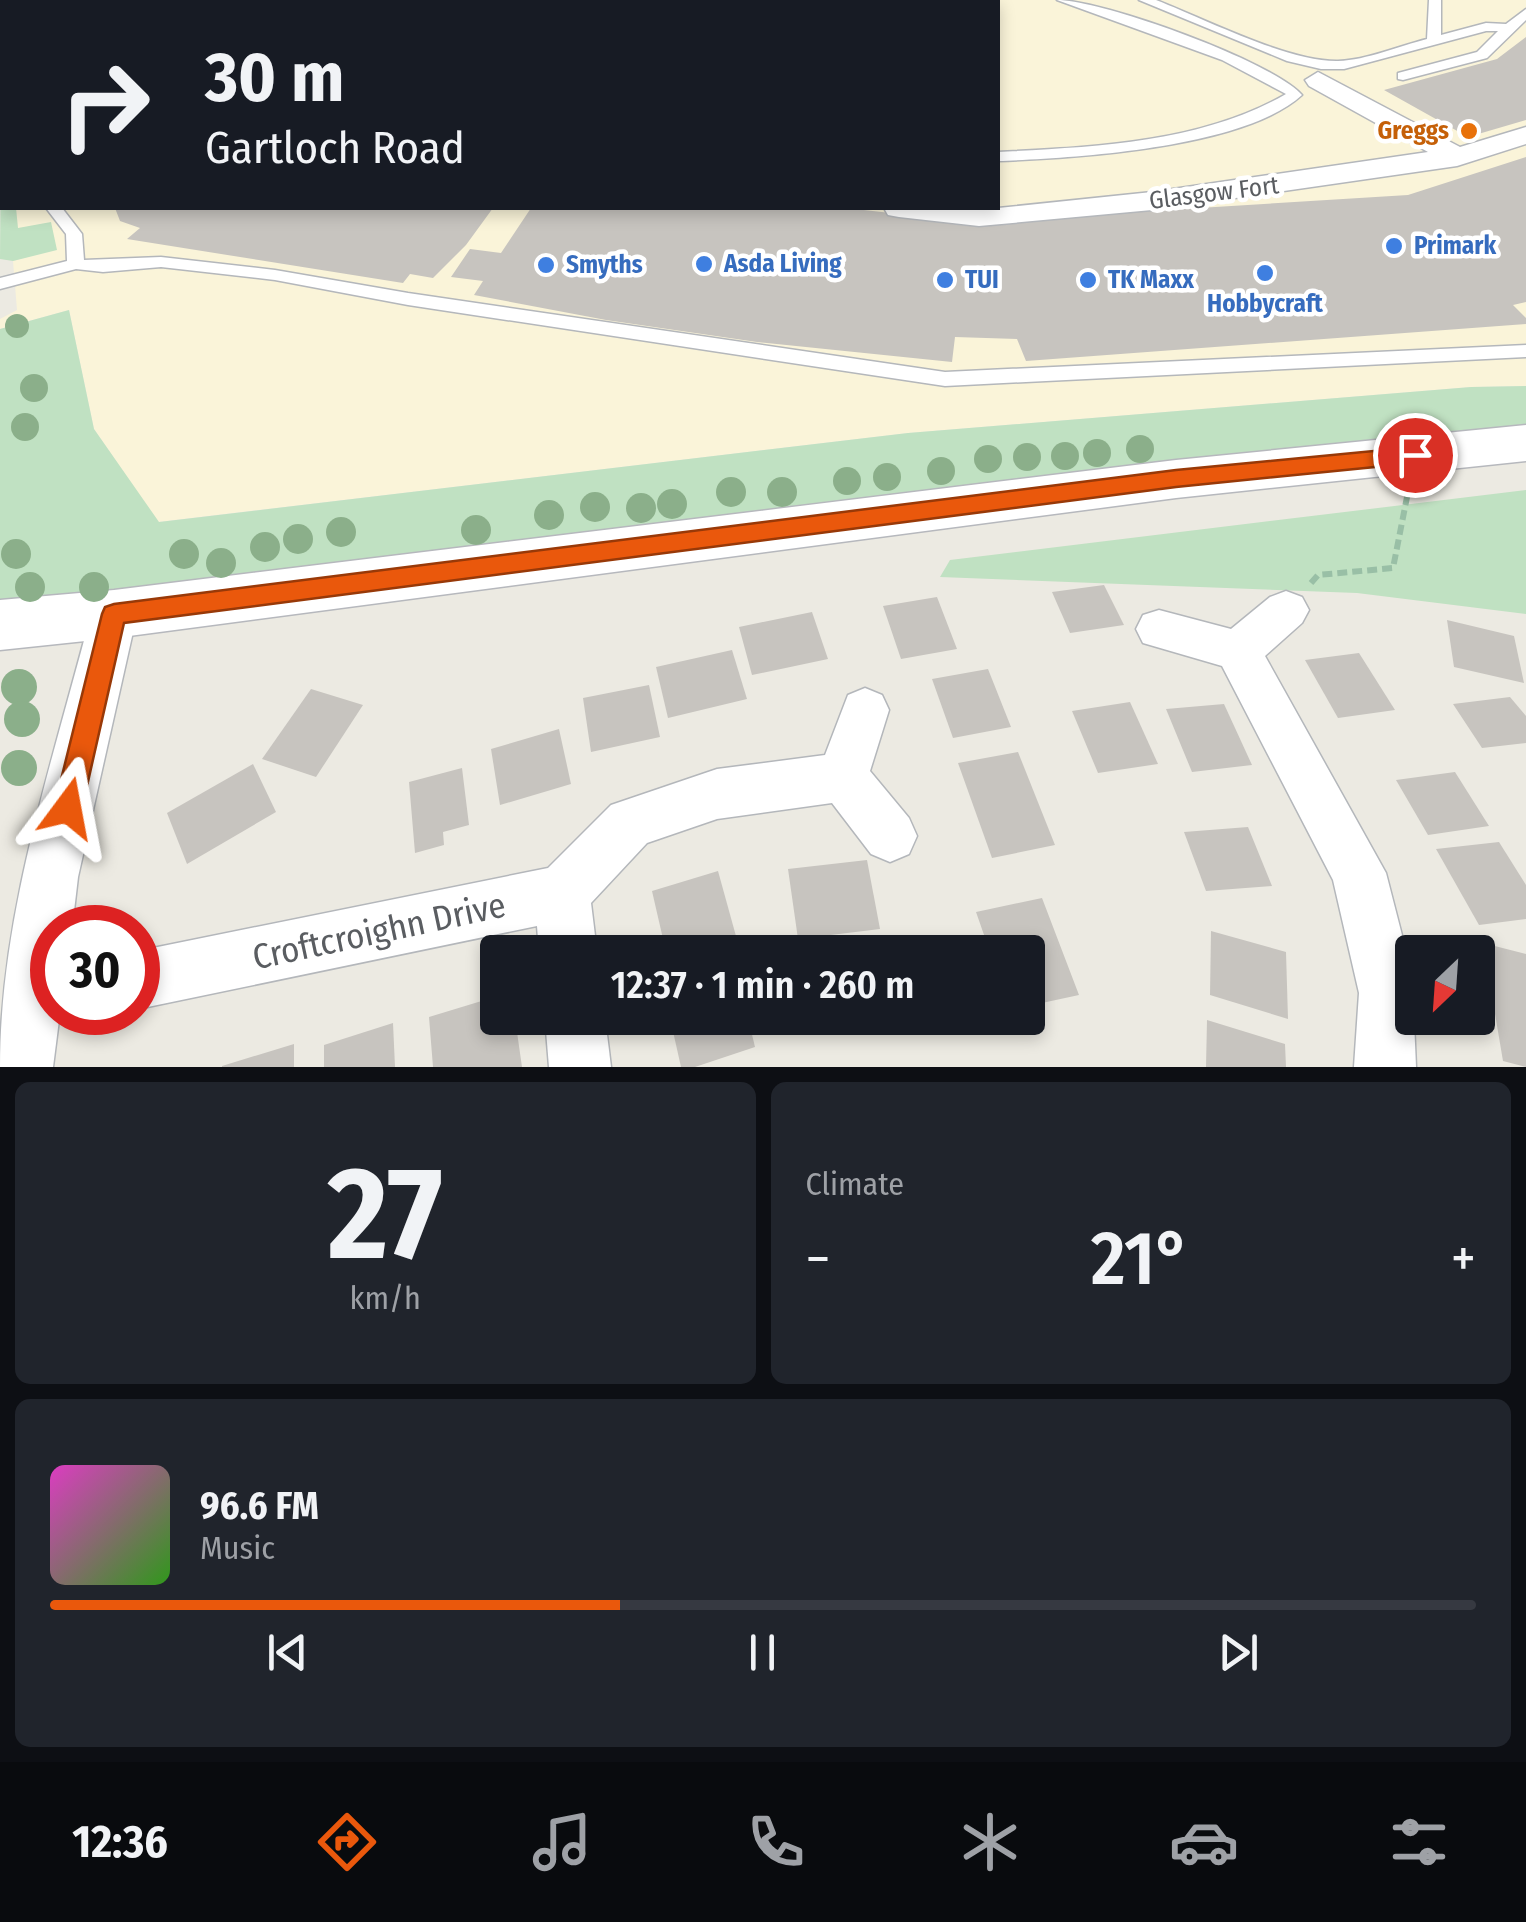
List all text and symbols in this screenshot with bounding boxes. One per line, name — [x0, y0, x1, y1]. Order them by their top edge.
text: 30 m — [205, 36, 344, 120]
icon: right — [40, 40, 170, 170]
place label: Greggs — [1378, 116, 1449, 146]
marker: Greggs — [1458, 120, 1480, 142]
text: Gartloch Road — [205, 121, 465, 175]
street label: Glasgow Fort — [1147, 170, 1281, 216]
place label: Primark — [1414, 231, 1496, 261]
marker: Primark — [1383, 235, 1405, 257]
place label: Asda Living — [723, 249, 842, 279]
place label: Smyths — [566, 250, 643, 280]
marker: Asda Living — [693, 253, 715, 275]
marker: Smyths — [535, 254, 557, 276]
marker: Hobbycraft — [1254, 262, 1276, 284]
place label: TUI — [965, 265, 999, 295]
place label: TK Maxx — [1108, 265, 1194, 295]
marker: TUI — [934, 269, 956, 291]
marker: TK Maxx — [1077, 269, 1099, 291]
place label: Hobbycraft — [1207, 289, 1324, 319]
pin — [1373, 413, 1458, 498]
icon: arrive — [1388, 428, 1443, 483]
position arrow — [16, 756, 120, 860]
street label: Croftcroighn Drive — [249, 884, 509, 978]
speed limit sign: 30 — [30, 905, 160, 1035]
north arrow — [1395, 935, 1495, 1035]
map controls — [1395, 935, 1495, 1035]
text: 12:37 · 1 min · 260 m — [611, 962, 914, 1008]
text: 27 — [328, 1136, 443, 1292]
text: Climate — [806, 1165, 904, 1203]
text: 21° — [1091, 1214, 1190, 1304]
text: − — [806, 1226, 830, 1292]
text: + — [1451, 1226, 1476, 1292]
text: km/h — [350, 1279, 421, 1317]
text: 96.6 FM — [200, 1483, 319, 1529]
text: Music — [200, 1529, 275, 1567]
icon: previous — [260, 1625, 315, 1680]
icon: pause — [735, 1625, 790, 1680]
icon: next — [1211, 1625, 1266, 1680]
icon: directions — [312, 1807, 382, 1877]
icon: music — [527, 1807, 597, 1877]
icon: phone — [741, 1807, 811, 1877]
icon: climate — [955, 1807, 1025, 1877]
icon: car — [1169, 1807, 1239, 1877]
icon: filters — [1384, 1807, 1454, 1877]
text: 12:36 — [72, 1815, 168, 1869]

